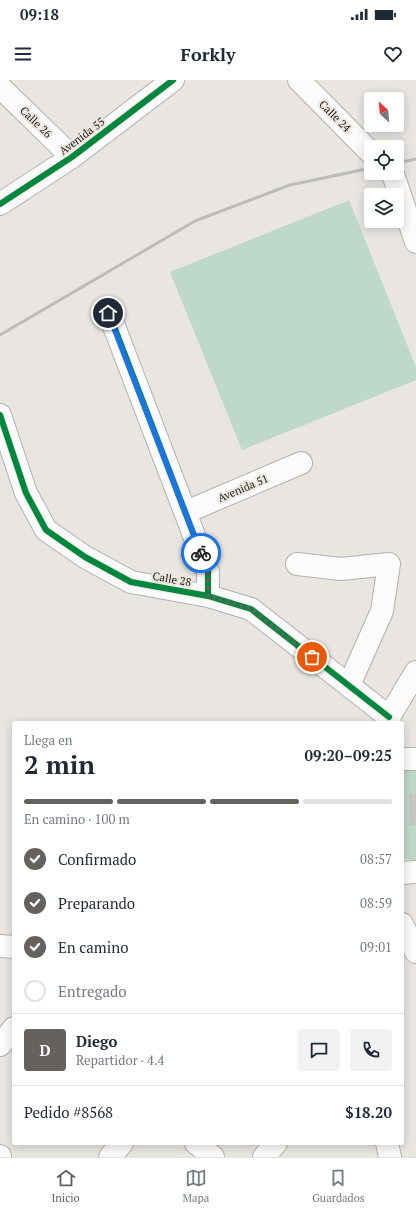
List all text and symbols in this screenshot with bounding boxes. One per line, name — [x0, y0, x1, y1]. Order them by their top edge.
text: 09:18 — [20, 4, 59, 24]
text: Forkly — [181, 42, 235, 66]
icon: menu — [12, 43, 34, 65]
icon: heart — [382, 43, 404, 65]
north arrow — [364, 92, 404, 132]
map controls — [364, 92, 404, 228]
street label: Calle 24 — [316, 97, 354, 135]
street label: Calle 26 — [17, 103, 55, 141]
street label: Avenida 55 — [56, 114, 108, 158]
button: locate — [364, 140, 404, 180]
button: layers — [364, 188, 404, 228]
pin — [91, 296, 125, 330]
icon: home — [97, 302, 119, 324]
street label: Avenida 51 — [216, 471, 270, 505]
courier — [181, 533, 221, 573]
icon: bike — [190, 542, 212, 564]
street label: Calle 28 — [151, 569, 193, 589]
pin — [295, 640, 329, 674]
icon: bag — [301, 646, 323, 668]
text: Llega en — [24, 731, 72, 749]
text: 09:20–09:25 — [305, 745, 392, 765]
text: 2 min — [24, 747, 95, 781]
text: En camino · 100 m — [24, 810, 130, 828]
icon: check — [24, 848, 46, 870]
text: Confirmado — [58, 849, 136, 869]
text: 08:57 — [360, 850, 392, 868]
icon: check — [24, 892, 46, 914]
text: Preparando — [58, 893, 135, 913]
text: 08:59 — [360, 894, 392, 912]
icon: check — [24, 936, 46, 958]
text: En camino — [58, 937, 129, 957]
text: 09:01 — [360, 938, 392, 956]
text: Entregado — [58, 981, 127, 1001]
button: chat — [298, 1029, 340, 1071]
button: phone — [350, 1029, 392, 1071]
text: Diego — [76, 1031, 117, 1051]
text: D — [39, 1040, 51, 1060]
text: Repartidor · 4.4 — [76, 1051, 165, 1069]
text: Pedido #8568 — [24, 1102, 113, 1122]
text: $18.20 — [345, 1102, 392, 1122]
tab: Inicio — [51, 1167, 80, 1205]
tab: Mapa — [183, 1167, 209, 1205]
tab: Guardados — [312, 1167, 365, 1205]

